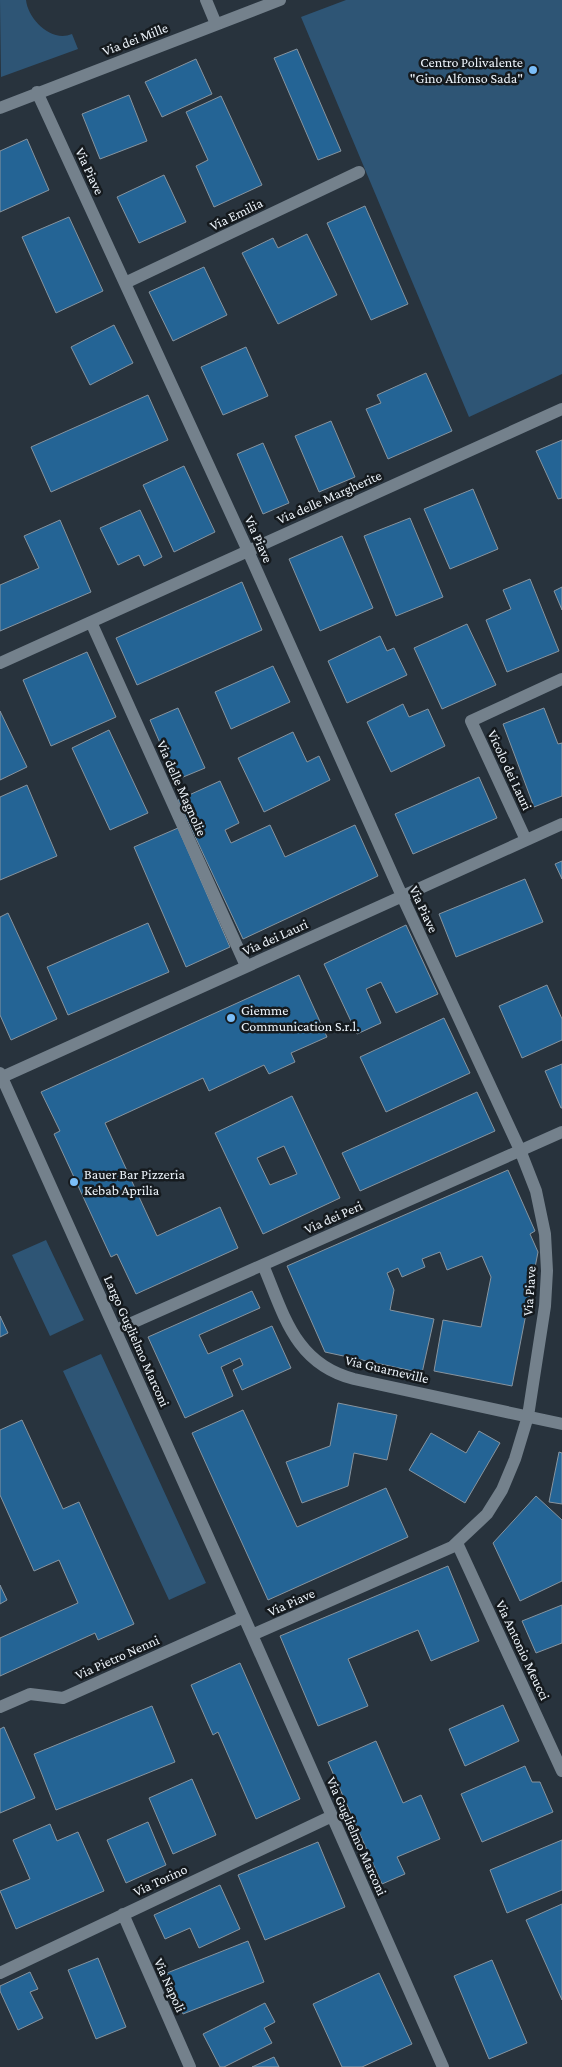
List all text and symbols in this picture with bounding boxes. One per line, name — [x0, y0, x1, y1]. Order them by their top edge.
street label: Via dei Mille — [100, 19, 170, 59]
place label: Centro Polivalente "Gino Alfonso Sada" — [410, 54, 523, 86]
marker: Centro Polivalente "Gino Alfonso Sada" — [527, 64, 539, 76]
street label: Via Piave — [72, 145, 108, 197]
street label: Via Emilia — [207, 194, 266, 234]
street label: Via delle Margherite — [274, 467, 384, 527]
street label: Via Piave — [241, 513, 277, 565]
street label: Vicolo dei Lauri — [484, 727, 536, 813]
street label: Via delle Magnolie — [154, 738, 210, 838]
street label: Via Piave — [406, 883, 442, 935]
street label: Via dei Lauri — [240, 915, 310, 959]
place label: Giemme Communication S.r.l. — [241, 1002, 359, 1034]
marker: Giemme Communication S.r.l. — [225, 1012, 237, 1024]
place label: Bauer Bar Pizzeria Kebab Aprilia — [84, 1166, 185, 1198]
marker: Bauer Bar Pizzeria Kebab Aprilia — [68, 1176, 80, 1188]
street label: Via dei Peri — [301, 1197, 365, 1237]
street label: Via Piave — [519, 1265, 539, 1317]
street label: Largo Guglielmo Marconi — [101, 1273, 173, 1409]
street label: Via Guarneville — [344, 1352, 430, 1386]
street label: Via Piave — [265, 1584, 317, 1620]
street label: Via Antonio Meucci — [493, 1597, 553, 1703]
street label: Via Pietro Nenni — [73, 1631, 162, 1683]
street label: Via Guglielmo Marconi — [324, 1774, 391, 1898]
street label: Via Torino — [130, 1861, 190, 1899]
street label: Via Napoli — [151, 1955, 189, 2015]

